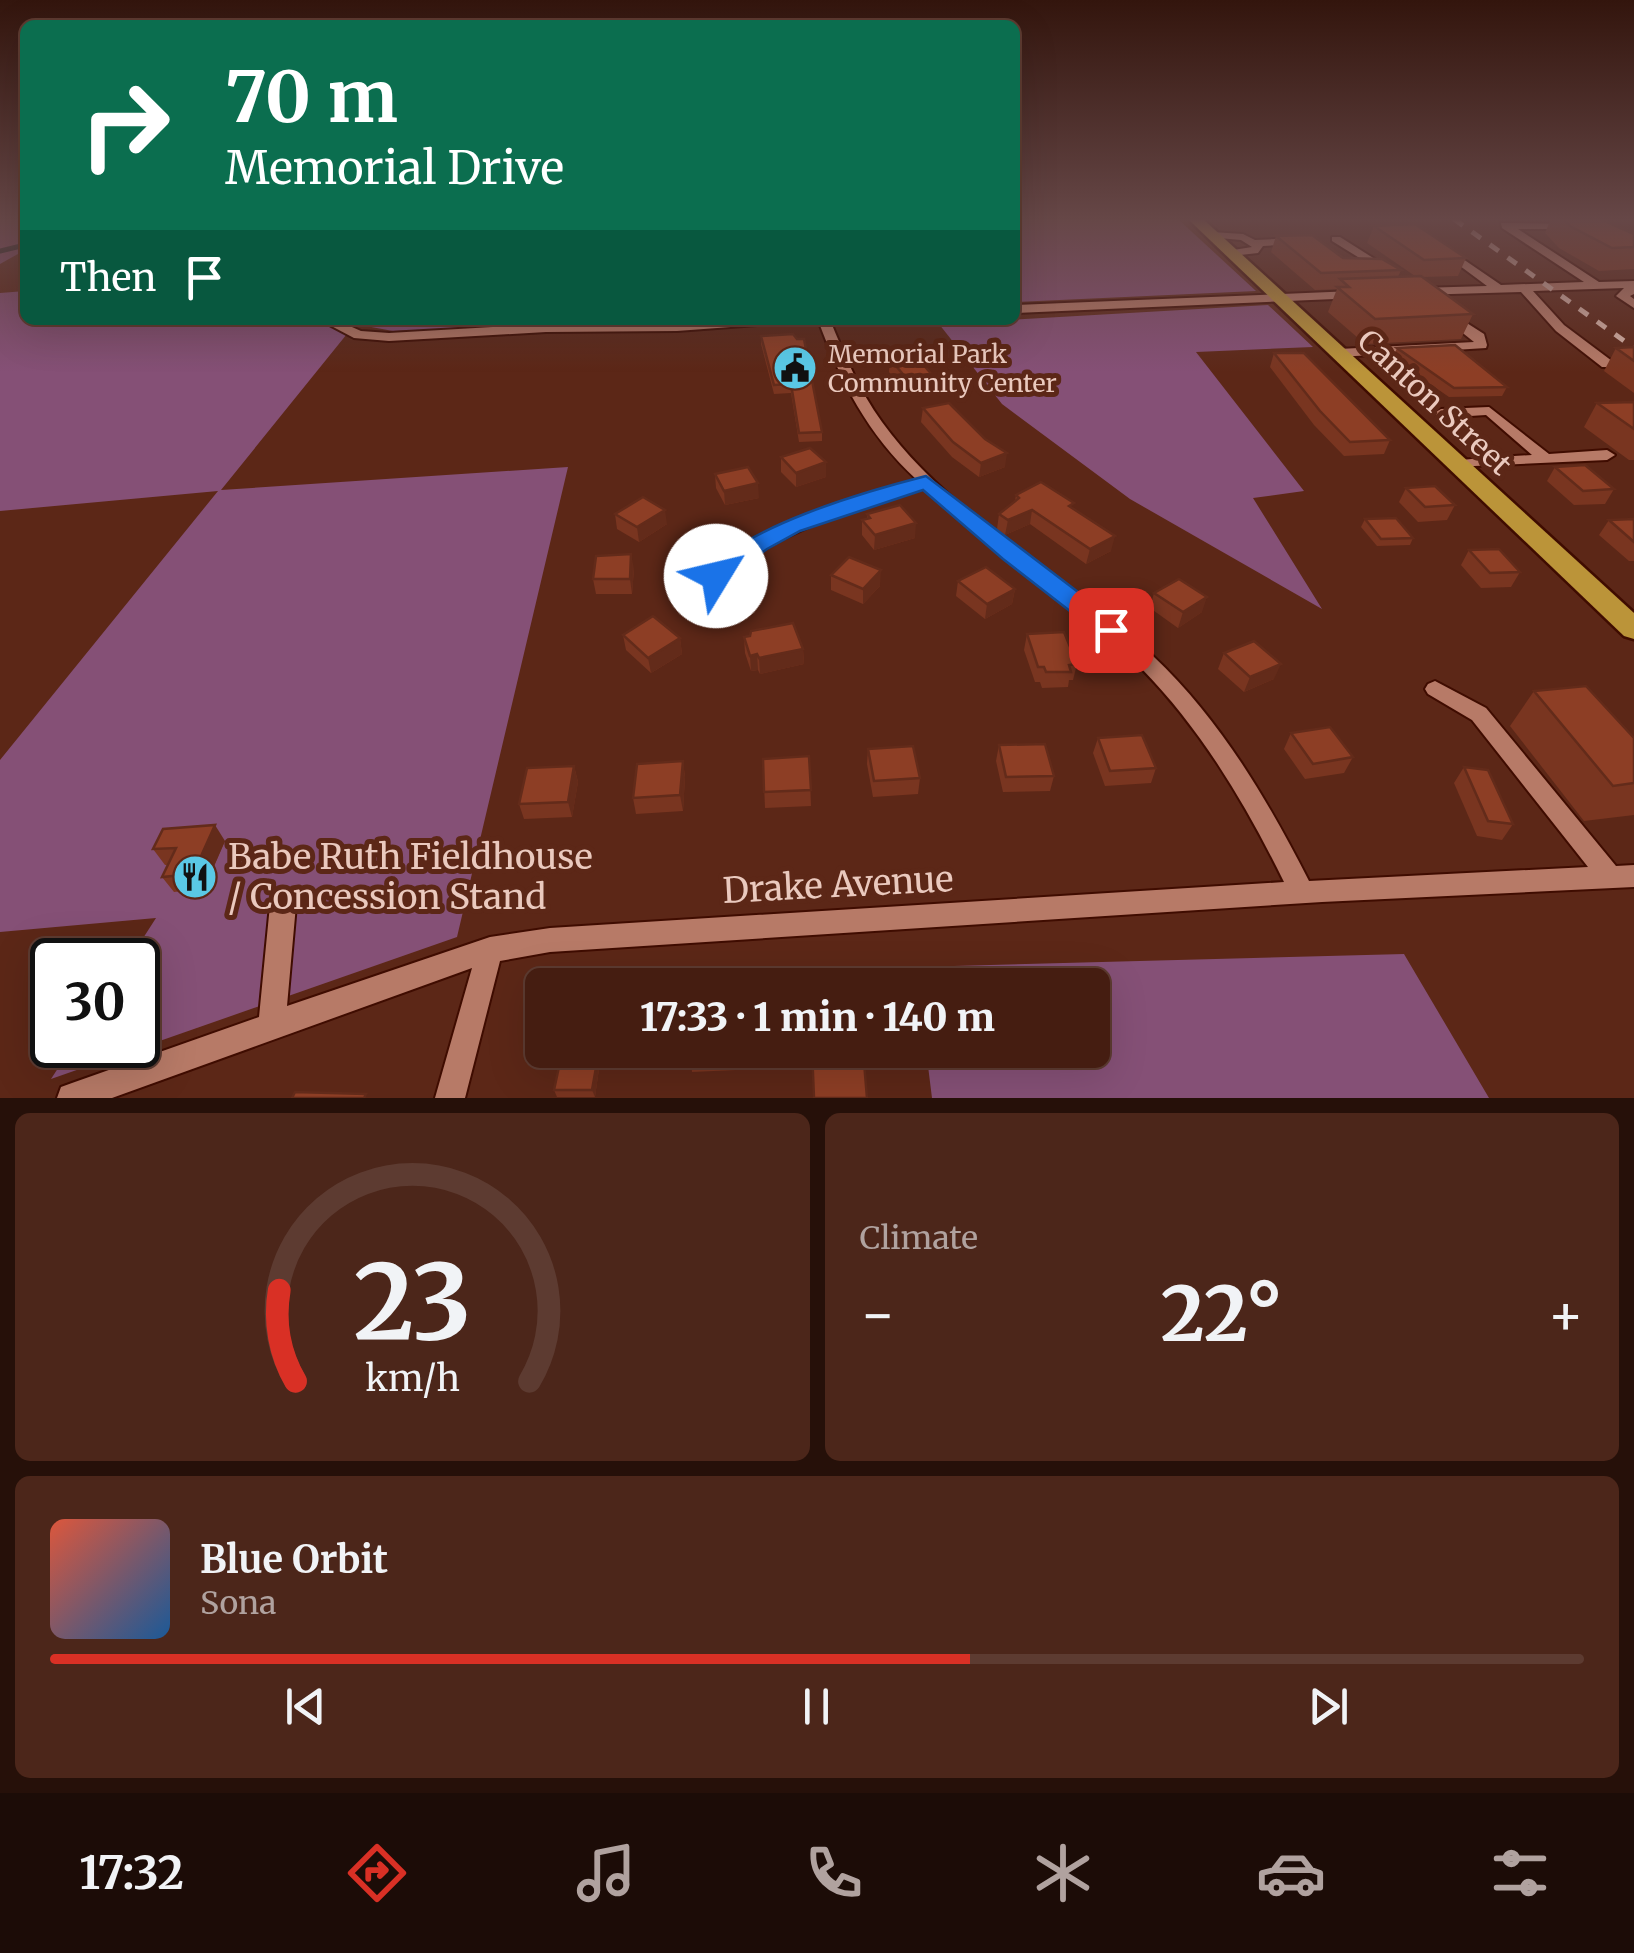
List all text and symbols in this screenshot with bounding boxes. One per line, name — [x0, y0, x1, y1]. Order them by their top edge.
text: 70 m — [225, 53, 398, 141]
icon: right — [60, 60, 190, 190]
text: Memorial Drive — [225, 140, 564, 196]
icon: arrive — [177, 250, 232, 305]
text: Then — [60, 254, 157, 301]
street label: Canton Street — [1350, 321, 1520, 483]
place label: Memorial Park Community Center — [828, 338, 1057, 399]
public building icon: Memorial Park Community Center — [772, 345, 818, 391]
position arrow — [664, 524, 768, 628]
pin — [1069, 588, 1154, 673]
icon: arrive — [1084, 603, 1139, 658]
place label: Babe Ruth Fieldhouse / Concession Stand — [228, 835, 593, 919]
restaurant icon: Babe Ruth Fieldhouse / Concession Stand — [172, 854, 218, 900]
street label: Drake Avenue — [721, 857, 955, 913]
speed limit sign: 30 — [30, 938, 160, 1068]
text: 17:33 · 1 min · 140 m — [640, 994, 995, 1041]
text: Climate — [860, 1218, 978, 1258]
text: 23 — [353, 1237, 471, 1367]
text: 22° — [1161, 1267, 1283, 1361]
text: − — [860, 1280, 896, 1349]
text: + — [1547, 1280, 1584, 1349]
text: km/h — [365, 1356, 460, 1401]
text: Blue Orbit — [200, 1536, 388, 1583]
text: Sona — [200, 1583, 276, 1623]
icon: previous — [278, 1679, 333, 1734]
icon: pause — [789, 1679, 844, 1734]
icon: next — [1301, 1679, 1356, 1734]
icon: directions — [342, 1838, 412, 1908]
icon: music — [571, 1838, 641, 1908]
icon: phone — [799, 1838, 869, 1908]
icon: climate — [1028, 1838, 1098, 1908]
icon: car — [1256, 1838, 1326, 1908]
icon: filters — [1485, 1838, 1555, 1908]
text: 17:32 — [79, 1845, 184, 1901]

